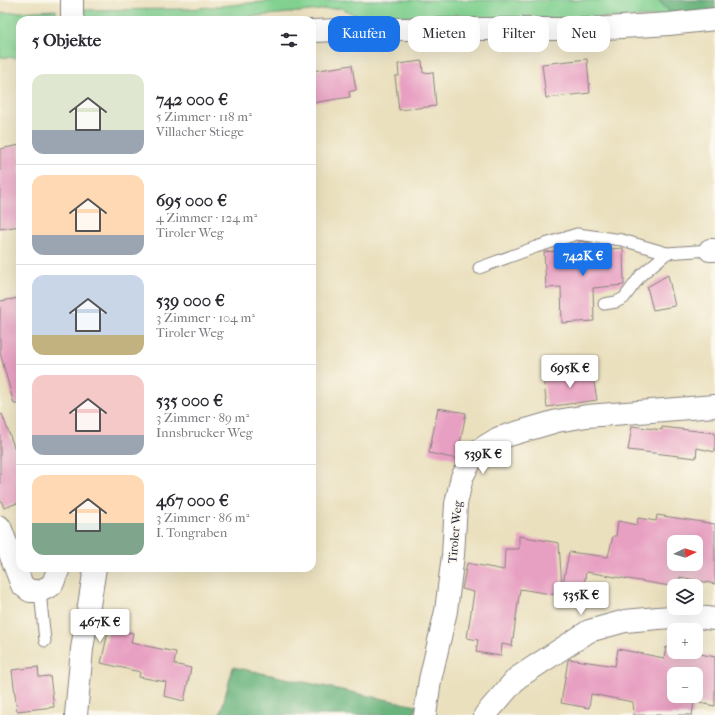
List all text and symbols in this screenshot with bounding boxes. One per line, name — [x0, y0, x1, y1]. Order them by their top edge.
chip: Kaufen — [328, 16, 400, 52]
chip: Mieten — [408, 16, 480, 52]
chip: Filter — [488, 16, 549, 52]
chip: Neu — [557, 16, 610, 52]
icon: filters — [278, 29, 300, 51]
text: 5 Objekte — [32, 30, 101, 50]
text: 742 000 € — [156, 89, 228, 109]
icon: home — [64, 90, 112, 138]
text: 5 Zimmer · 118 m² — [156, 109, 252, 124]
text: Villacher Stiege — [156, 124, 244, 139]
text: 695 000 € — [156, 190, 227, 210]
icon: home — [64, 191, 112, 239]
text: 4 Zimmer · 124 m² — [156, 210, 257, 225]
text: Tiroler Weg — [156, 225, 224, 240]
pin: 742K € — [550, 243, 616, 277]
text: 742K € — [563, 248, 603, 263]
text: 539 000 € — [156, 290, 225, 310]
icon: home — [64, 291, 112, 339]
text: 3 Zimmer · 104 m² — [156, 310, 255, 325]
text: Tiroler Weg — [156, 325, 224, 340]
pin: 695K € — [537, 355, 603, 389]
text: 695K € — [550, 360, 590, 375]
text: 535 000 € — [156, 390, 223, 410]
icon: home — [64, 391, 112, 439]
text: 3 Zimmer · 89 m² — [156, 410, 249, 425]
text: Innsbrucker Weg — [156, 425, 253, 440]
pin: 539K € — [450, 441, 516, 475]
text: 539K € — [464, 446, 502, 461]
text: 467 000 € — [156, 490, 229, 510]
icon: home — [64, 491, 112, 539]
street label: Tiroler Weg — [445, 500, 465, 564]
text: 3 Zimmer · 86 m² — [156, 510, 249, 525]
text: I. Tongraben — [156, 525, 227, 540]
north arrow — [667, 535, 703, 571]
map controls — [667, 535, 703, 703]
button: layers — [667, 579, 703, 615]
pin: 535K € — [548, 582, 614, 616]
text: 535K € — [563, 587, 599, 602]
pin: 467K € — [67, 609, 133, 643]
text: 467K € — [80, 614, 120, 629]
button: + — [667, 623, 703, 659]
button: − — [667, 667, 703, 703]

